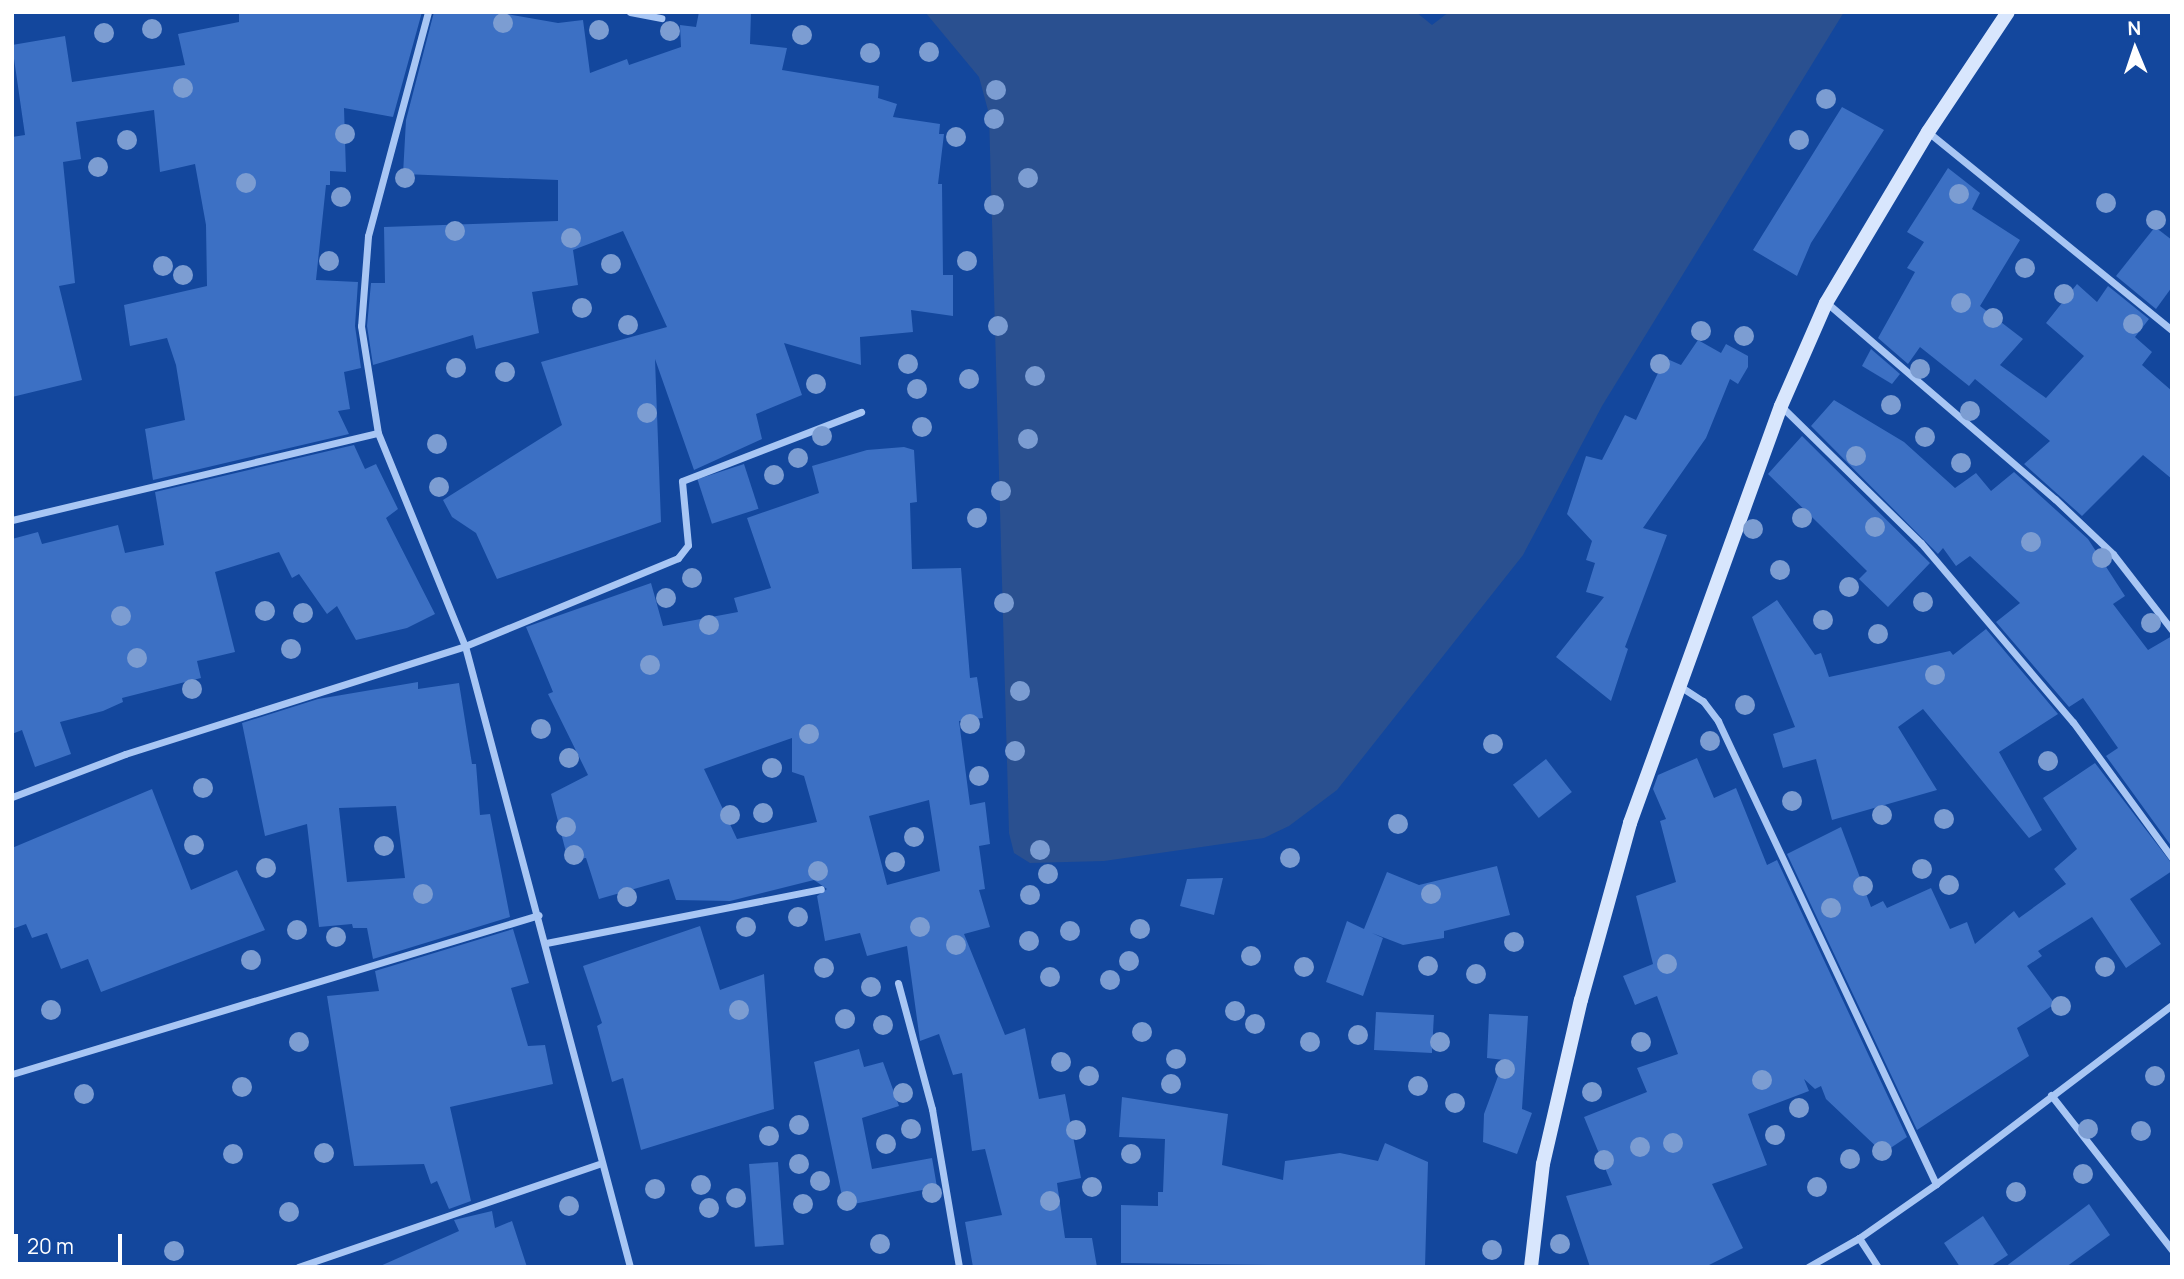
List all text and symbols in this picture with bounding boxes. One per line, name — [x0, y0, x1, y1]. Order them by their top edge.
north arrow — [2100, 14, 2170, 84]
text: N — [2127, 15, 2142, 41]
scale bar — [18, 1220, 126, 1264]
text: 20 m — [27, 1232, 74, 1260]

